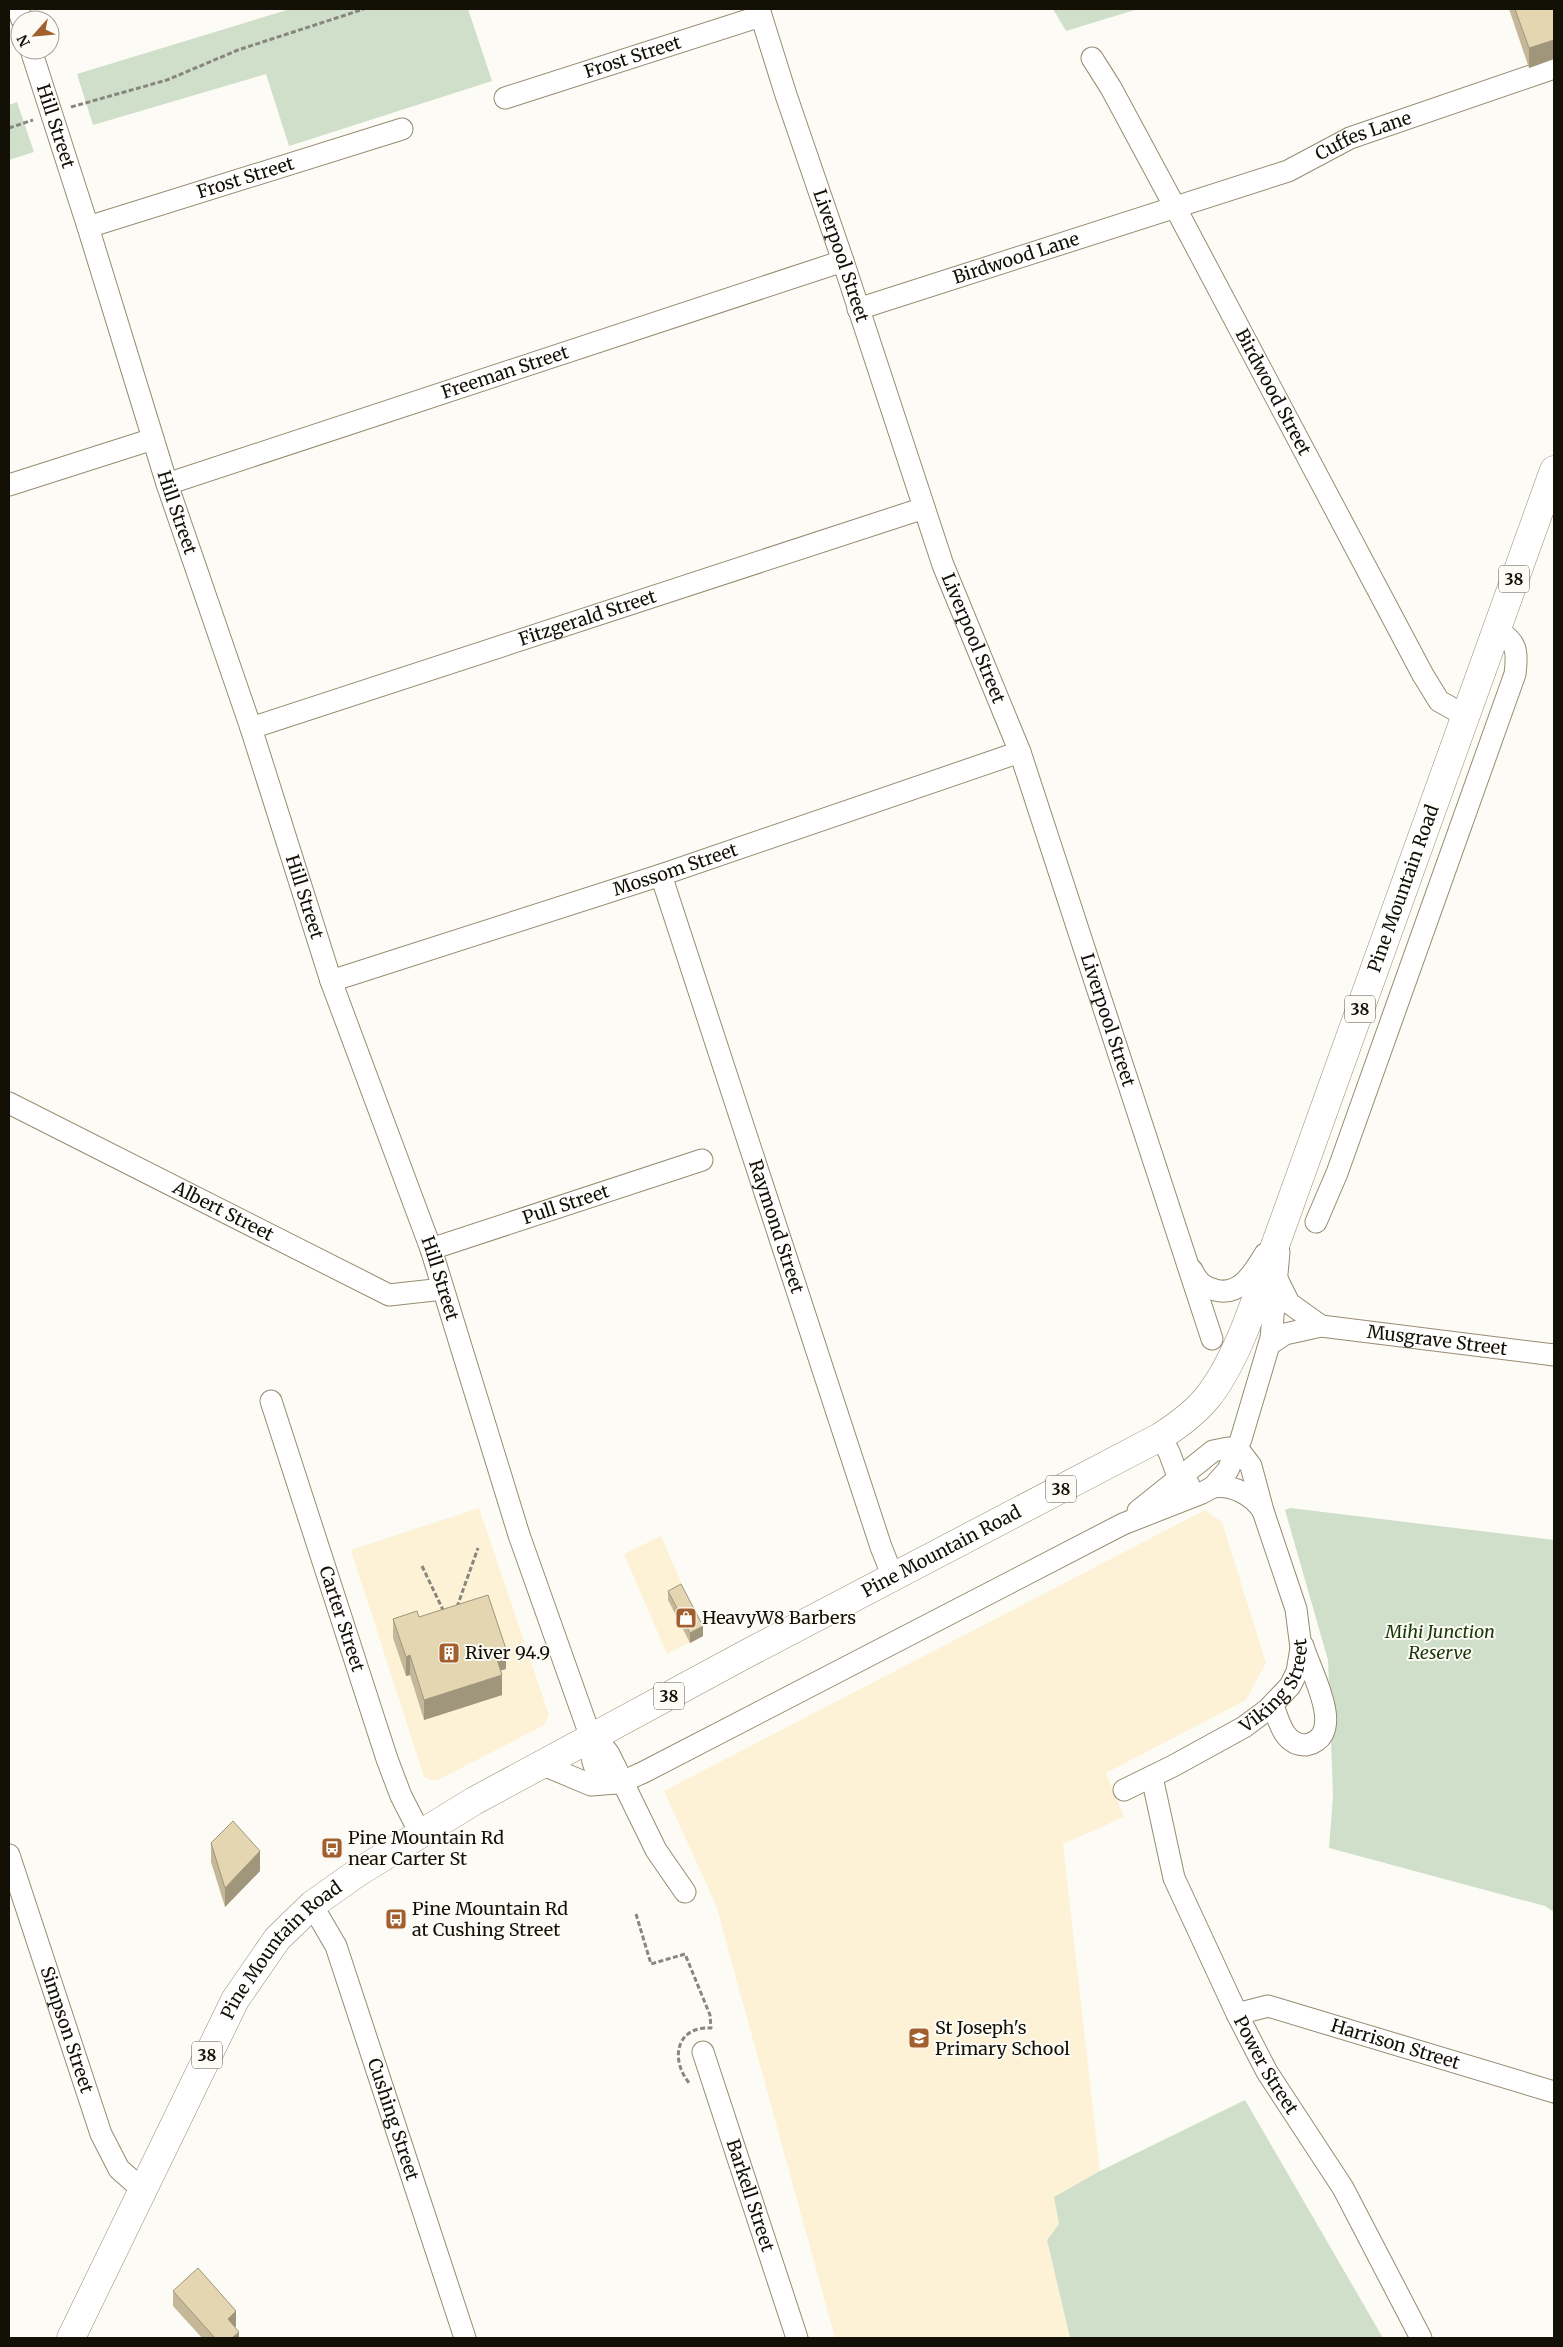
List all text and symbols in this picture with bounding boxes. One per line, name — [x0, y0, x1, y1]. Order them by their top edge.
north arrow — [10, 10, 60, 60]
street label: Frost Street — [581, 30, 684, 83]
text: N — [13, 32, 34, 50]
street label: Hill Street — [32, 81, 80, 171]
street label: Cuffes Lane — [1311, 106, 1414, 165]
street label: Frost Street — [194, 151, 297, 203]
street label: Liverpool Street — [808, 186, 874, 325]
street label: Birdwood Lane — [950, 227, 1082, 289]
street label: Birdwood Street — [1231, 325, 1316, 459]
street label: Freeman Street — [438, 340, 571, 404]
street label: Hill Street — [153, 468, 202, 557]
road number: 38 — [1499, 566, 1529, 592]
street label: Liverpool Street — [937, 570, 1011, 707]
street label: Fitzgerald Street — [516, 584, 659, 651]
street label: Pine Mountain Road — [1362, 801, 1444, 976]
street label: Mossom Street — [610, 838, 741, 901]
street label: Hill Street — [281, 852, 329, 942]
street label: Liverpool Street — [1076, 951, 1141, 1089]
road number: 38 — [1345, 996, 1375, 1022]
street label: Raymond Street — [744, 1157, 809, 1296]
street label: Albert Street — [168, 1175, 278, 1246]
street label: Pull Street — [519, 1179, 612, 1229]
street label: Hill Street — [416, 1233, 464, 1323]
street label: Musgrave Street — [1366, 1320, 1509, 1360]
road number: 38 — [1046, 1476, 1076, 1502]
street label: Pine Mountain Road — [858, 1500, 1025, 1602]
street label: Carter Street — [314, 1563, 370, 1674]
shop icon: HeavyW8 Barbers — [674, 1606, 698, 1630]
place label: HeavyW8 Barbers — [702, 1606, 856, 1629]
park label: Mihi Junction Reserve — [1384, 1620, 1495, 1664]
street label: Viking Street — [1234, 1637, 1312, 1738]
building icon: River 94.9 — [437, 1641, 461, 1665]
place label: River 94.9 — [465, 1641, 550, 1664]
road number: 38 — [654, 1682, 684, 1710]
place label: Pine Mountain Rd near Carter St — [348, 1826, 504, 1870]
bus stop icon: Pine Mountain Rd near Carter St — [320, 1836, 344, 1860]
street label: Pine Mountain Road — [215, 1876, 346, 2023]
place label: Pine Mountain Rd at Cushing Street — [412, 1897, 568, 1941]
bus stop icon: Pine Mountain Rd at Cushing Street — [384, 1907, 408, 1931]
street label: Simpson Street — [36, 1963, 99, 2096]
street label: Power Street — [1229, 2012, 1304, 2119]
street label: Harrison Street — [1328, 2014, 1463, 2074]
place label: St Joseph's Primary School — [935, 2016, 1070, 2060]
school or university icon: St Joseph's Primary School — [907, 2026, 931, 2050]
road number: 38 — [192, 2042, 222, 2068]
street label: Cushing Street — [363, 2055, 424, 2183]
street label: Barkell Street — [721, 2136, 780, 2255]

